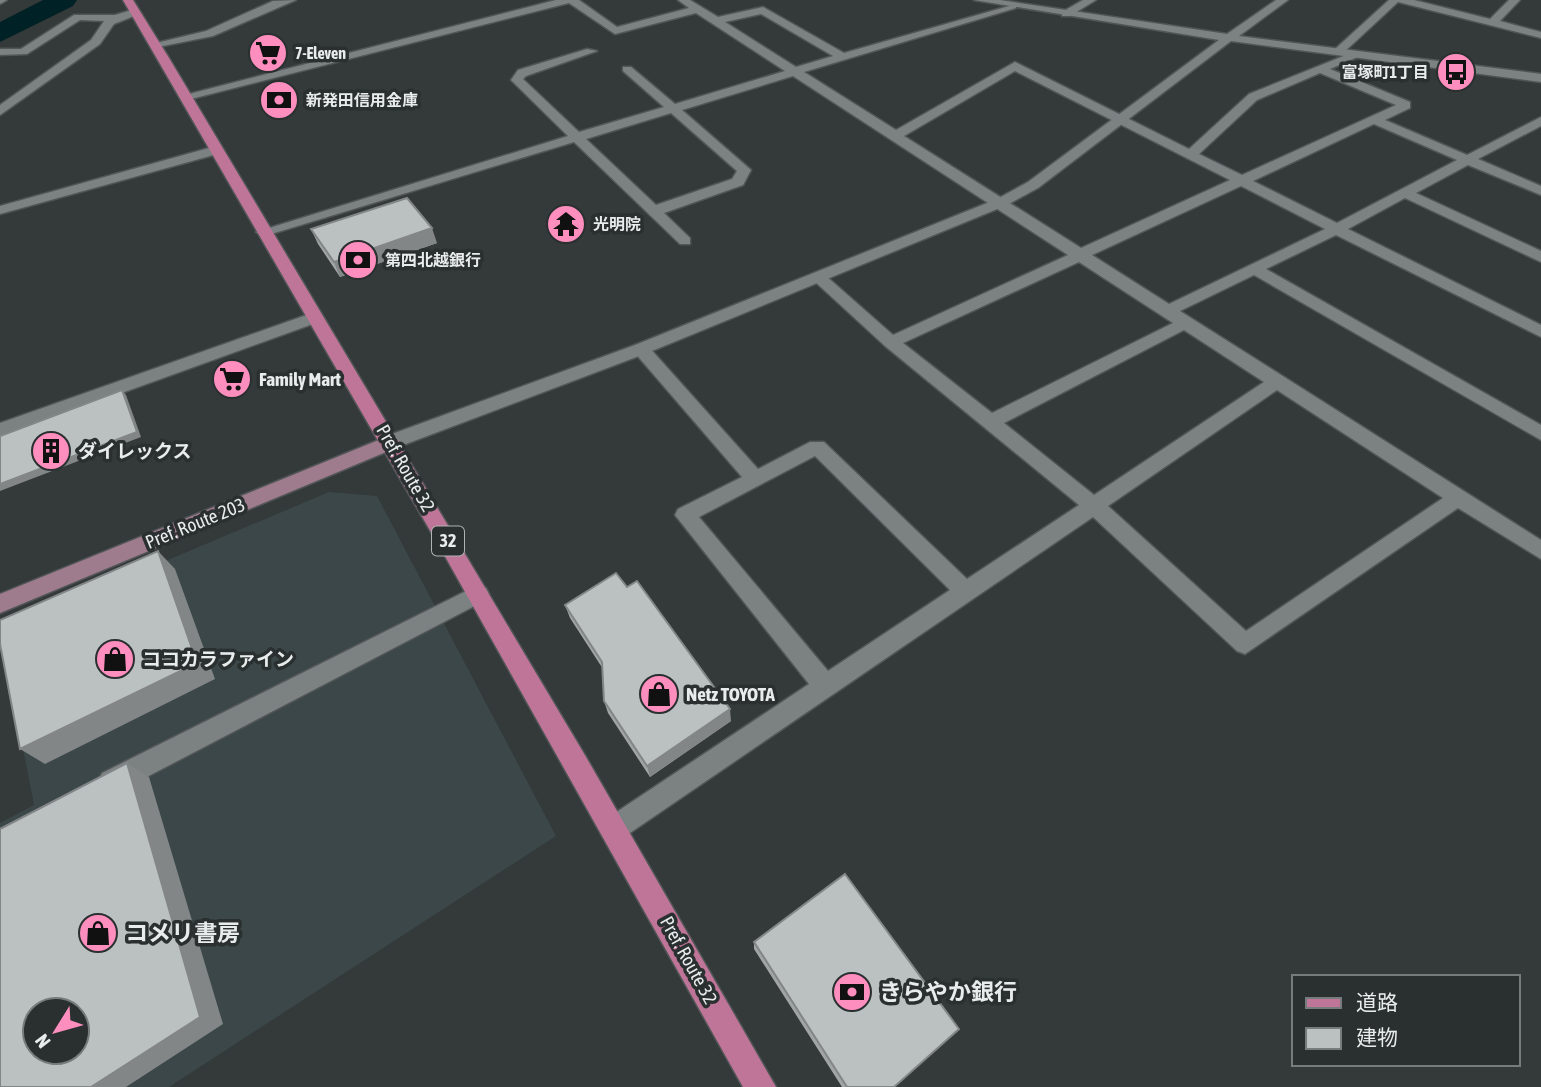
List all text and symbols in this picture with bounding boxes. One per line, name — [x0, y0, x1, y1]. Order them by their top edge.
supermarket icon: 7-Eleven — [247, 32, 289, 74]
place label: 7-Eleven — [295, 44, 346, 62]
bus stop icon: 富塚町1丁目 — [1435, 51, 1477, 93]
place label: 富塚町1丁目 — [1341, 63, 1429, 81]
bank icon: 新発田信用金庫 — [258, 79, 300, 121]
place label: 新発田信用金庫 — [306, 91, 418, 109]
temple icon: 光明院 — [545, 203, 587, 245]
place label: 光明院 — [593, 215, 641, 233]
bank icon: 第四北越銀行 — [337, 239, 379, 281]
place label: 第四北越銀行 — [385, 251, 481, 269]
supermarket icon: Family Mart — [211, 358, 253, 400]
place label: Family Mart — [259, 368, 341, 390]
street label: Pref. Route 32 — [372, 421, 440, 515]
building icon: ダイレックス — [30, 430, 72, 472]
place label: ダイレックス — [78, 440, 191, 462]
street label: Pref. Route 203 — [142, 493, 248, 553]
road number: 32 — [432, 526, 464, 556]
shop icon: ココカラファイン — [94, 638, 136, 680]
place label: ココカラファイン — [142, 648, 294, 670]
shop icon: Netz TOYOTA — [638, 673, 680, 715]
place label: Netz TOYOTA — [686, 683, 775, 705]
shop icon: コメリ書房 — [77, 912, 119, 954]
street label: Pref. Route 32 — [656, 912, 722, 1008]
place label: コメリ書房 — [125, 920, 240, 946]
bank icon: きらやか銀行 — [831, 971, 873, 1013]
legend — [1292, 975, 1520, 1066]
place label: きらやか銀行 — [879, 979, 1017, 1005]
text: 道路 — [1356, 990, 1398, 1014]
north arrow — [21, 996, 91, 1066]
text: 建物 — [1356, 1025, 1398, 1049]
text: N — [30, 1030, 55, 1052]

